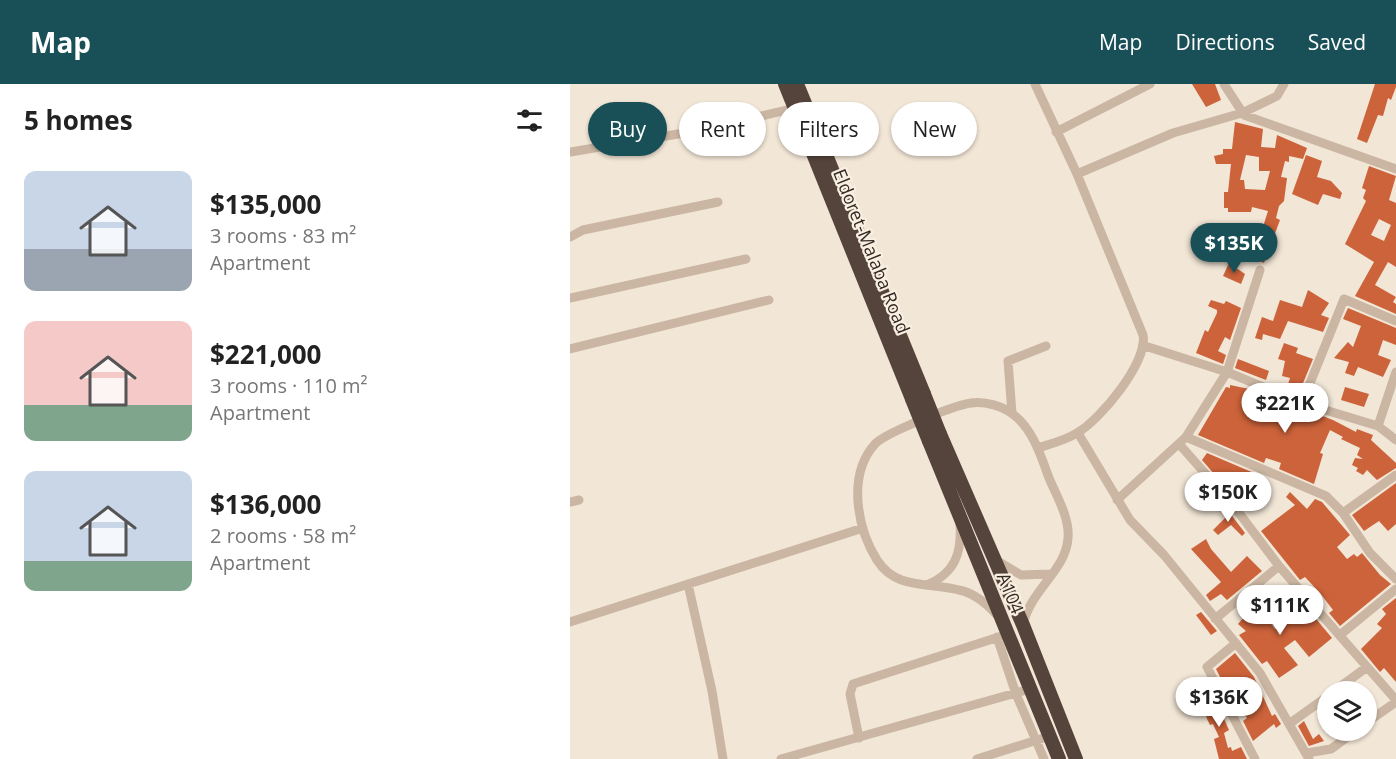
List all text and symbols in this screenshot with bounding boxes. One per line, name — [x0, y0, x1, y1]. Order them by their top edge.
text: Map — [30, 23, 91, 61]
text: Map — [1099, 28, 1142, 56]
text: Directions — [1175, 28, 1275, 56]
text: Saved — [1308, 28, 1366, 56]
text: 5 homes — [24, 102, 133, 138]
chip: Buy — [588, 102, 667, 156]
chip: Rent — [679, 102, 766, 156]
chip: Filters — [778, 102, 879, 156]
chip: New — [891, 102, 977, 156]
icon: filters — [513, 104, 546, 137]
street label: Eldoret-Malaba Road — [828, 165, 916, 337]
text: $135,000 — [210, 186, 321, 222]
icon: home — [72, 195, 144, 267]
text: 3 rooms · 83 m² — [210, 222, 356, 249]
pin: $135K — [1192, 223, 1276, 274]
text: $135K — [1204, 229, 1264, 256]
text: Apartment — [210, 249, 310, 276]
text: $221,000 — [210, 336, 321, 372]
icon: home — [72, 345, 144, 417]
text: 3 rooms · 110 m² — [210, 372, 368, 399]
pin: $221K — [1243, 383, 1327, 434]
text: $221K — [1255, 389, 1315, 416]
text: Apartment — [210, 399, 310, 426]
pin: $150K — [1186, 472, 1270, 523]
text: $150K — [1198, 478, 1258, 505]
text: $136,000 — [210, 486, 321, 522]
icon: home — [72, 495, 144, 567]
text: 2 rooms · 58 m² — [210, 522, 356, 549]
text: Apartment — [210, 549, 310, 576]
street label: A104 — [992, 569, 1030, 617]
pin: $111K — [1238, 585, 1322, 636]
text: $111K — [1250, 591, 1310, 618]
pin: $136K — [1177, 677, 1261, 728]
map controls — [1317, 681, 1377, 741]
button: layers — [1317, 681, 1377, 741]
text: $136K — [1189, 683, 1249, 710]

